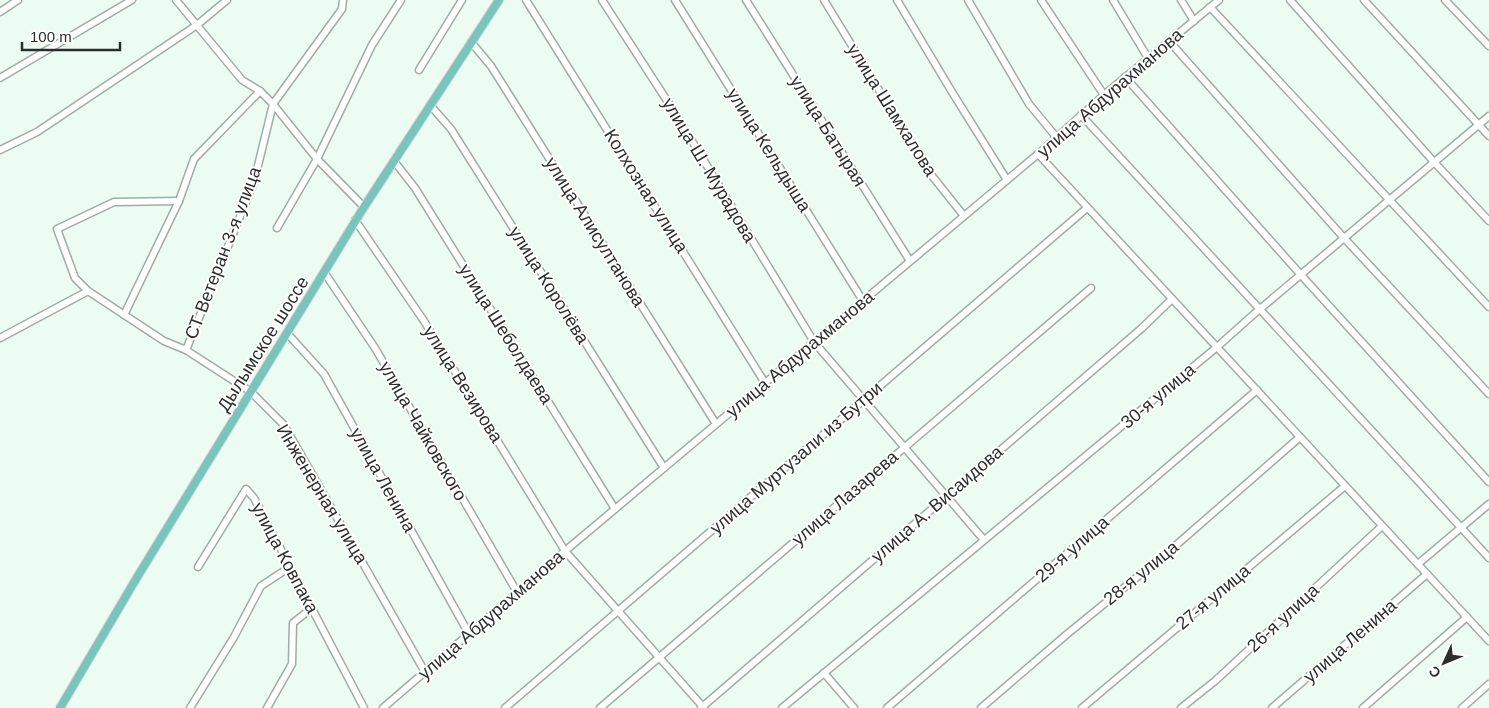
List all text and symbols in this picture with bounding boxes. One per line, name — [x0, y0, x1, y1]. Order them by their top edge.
scale bar — [22, 20, 120, 52]
street label: улица Абдурахманова — [1033, 24, 1187, 162]
text: 100 m — [30, 28, 72, 45]
street label: улица Шамхалова — [843, 40, 941, 181]
street label: улица Батырая — [786, 72, 870, 190]
street label: улица Кельдыша — [723, 84, 816, 216]
street label: улица Ш. Мурадова — [658, 94, 761, 247]
street label: Колхозная улица — [600, 126, 693, 257]
street label: улица Алисултанова — [541, 154, 650, 311]
street label: СТ Ветеран 3-я улица — [181, 163, 265, 342]
street label: улица Королёва — [505, 223, 594, 348]
street label: улица Шеболдаева — [455, 260, 558, 408]
street label: Дылымское шоссе — [213, 273, 313, 415]
street label: улица Абдурахманова — [722, 286, 878, 421]
street label: улица Везирова — [419, 322, 507, 447]
street label: улица Чайковского — [375, 358, 471, 504]
street label: 30-я улица — [1117, 359, 1200, 433]
street label: улица Муртузали из Бутри — [706, 378, 886, 538]
street label: Инженерная улица — [272, 421, 372, 568]
street label: улица Ленина — [346, 424, 420, 537]
street label: улица А. Висаидова — [867, 441, 1008, 566]
street label: улица Лазарева — [788, 446, 903, 549]
street label: улица Ковпака — [247, 499, 323, 618]
street label: 29-я улица — [1031, 511, 1113, 586]
street label: 28-я улица — [1100, 536, 1183, 609]
street label: улица Абдурахманова — [414, 546, 568, 684]
street label: 27-я улица — [1172, 560, 1255, 634]
street label: 26-я улица — [1243, 579, 1324, 656]
street label: улица Ленина — [1300, 595, 1401, 687]
north arrow — [1419, 638, 1469, 688]
text: С — [1425, 663, 1444, 681]

